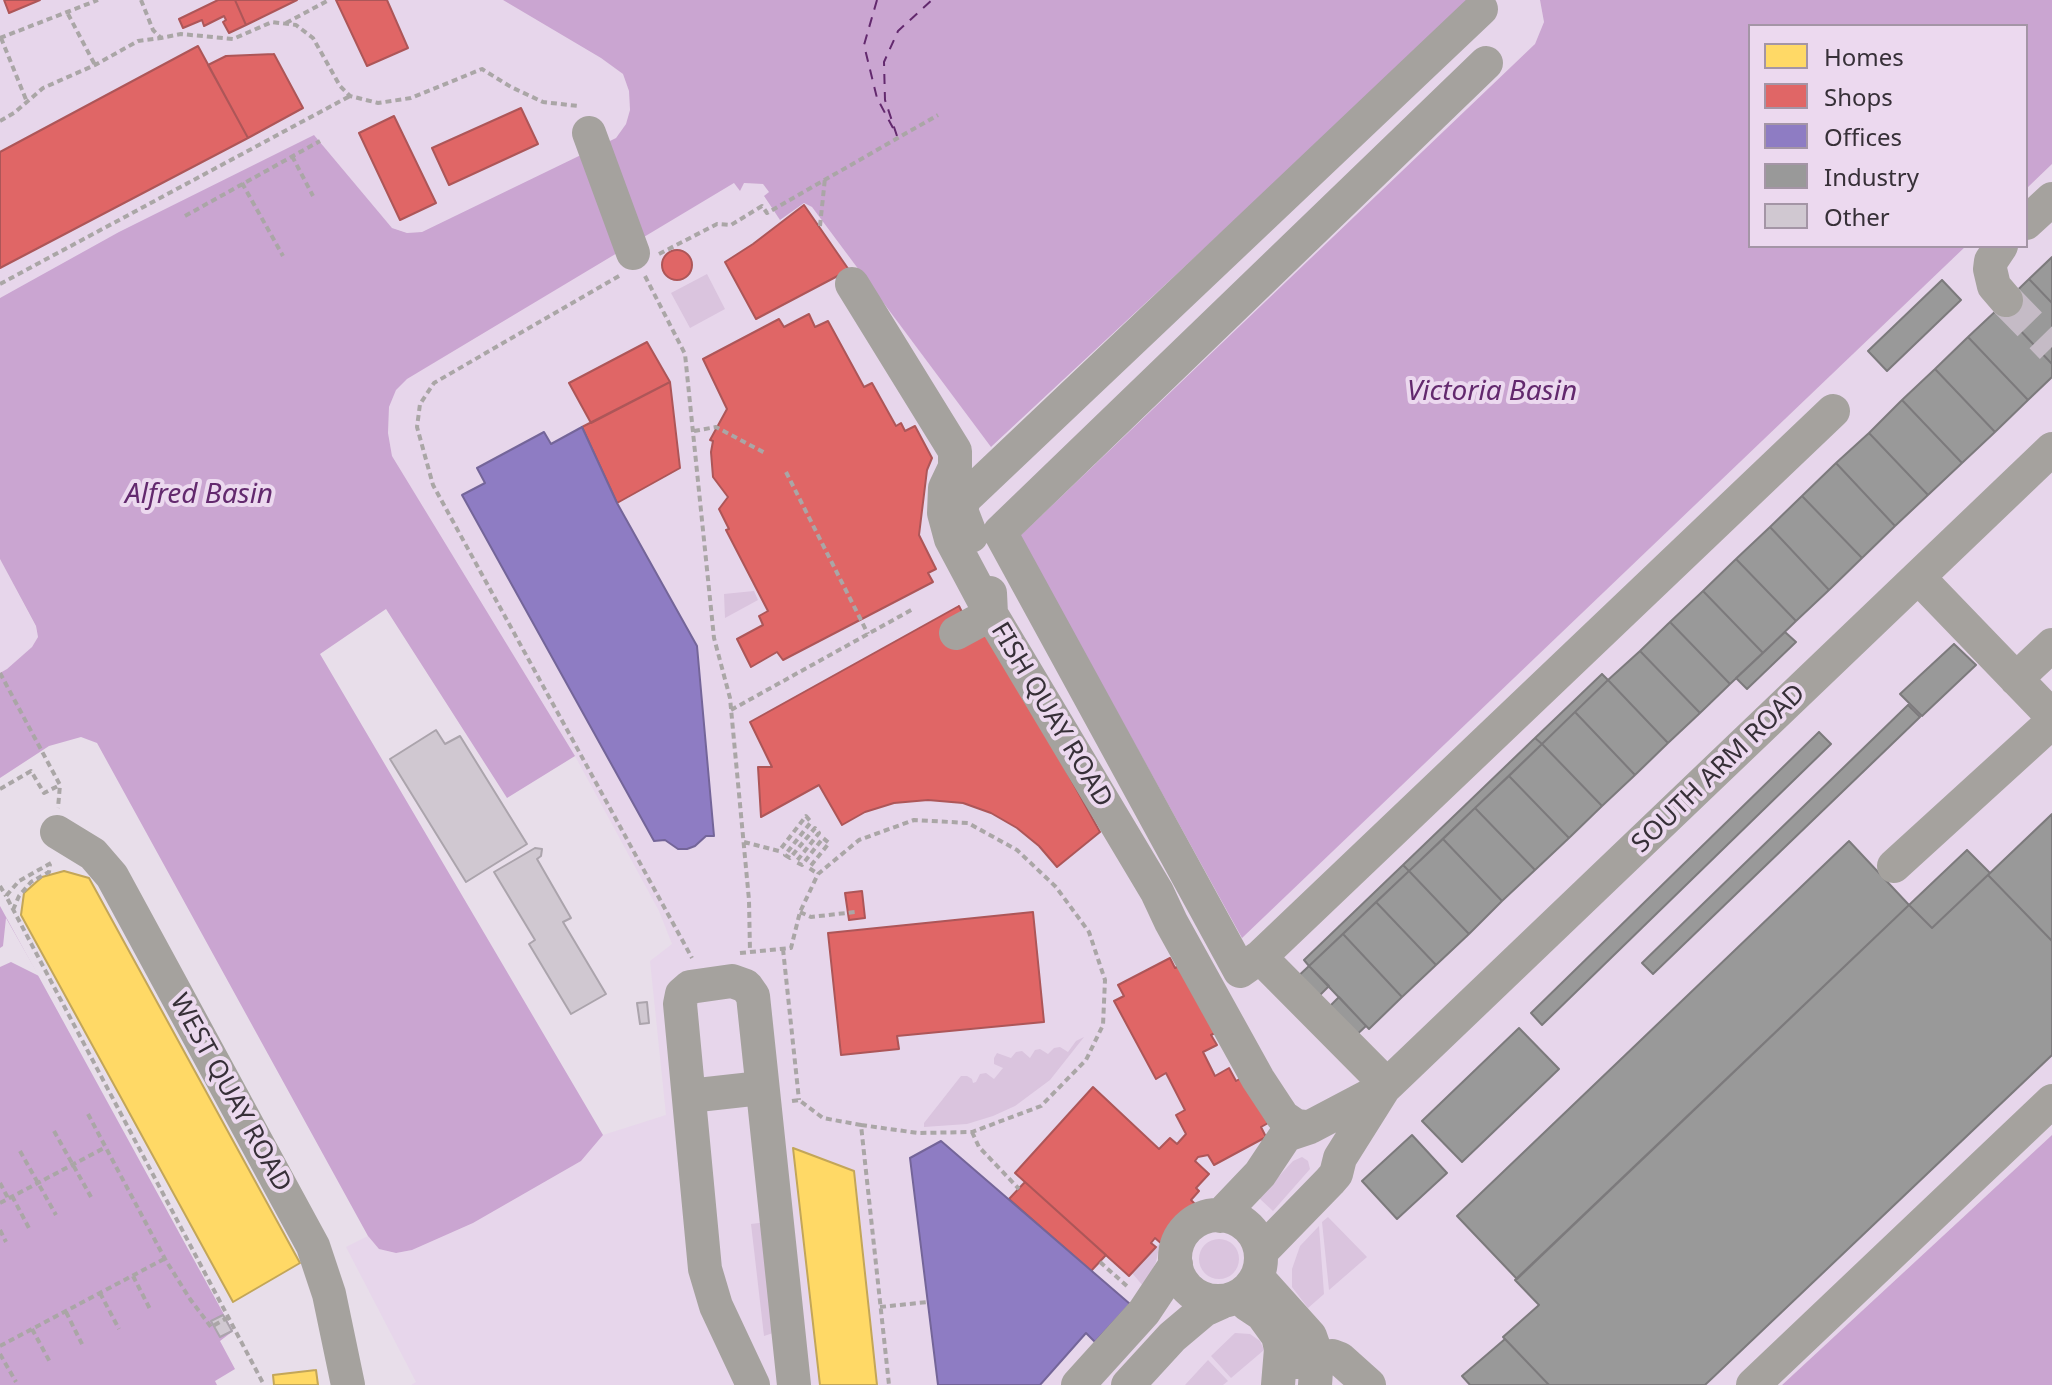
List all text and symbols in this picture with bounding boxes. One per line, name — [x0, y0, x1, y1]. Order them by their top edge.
legend — [1748, 24, 2028, 248]
text: Homes — [1824, 40, 1904, 73]
text: Shops — [1824, 80, 1893, 113]
text: Offices — [1824, 120, 1902, 153]
text: Industry — [1824, 160, 1919, 193]
text: Other — [1824, 200, 1890, 233]
water label: Victoria Basin — [1407, 375, 1577, 409]
water label: Alfred Basin — [125, 478, 273, 512]
street label: FISH QUAY ROAD — [984, 617, 1118, 813]
street label: SOUTH ARM ROAD — [1626, 678, 1812, 860]
street label: WEST QUAY ROAD — [163, 989, 297, 1197]

